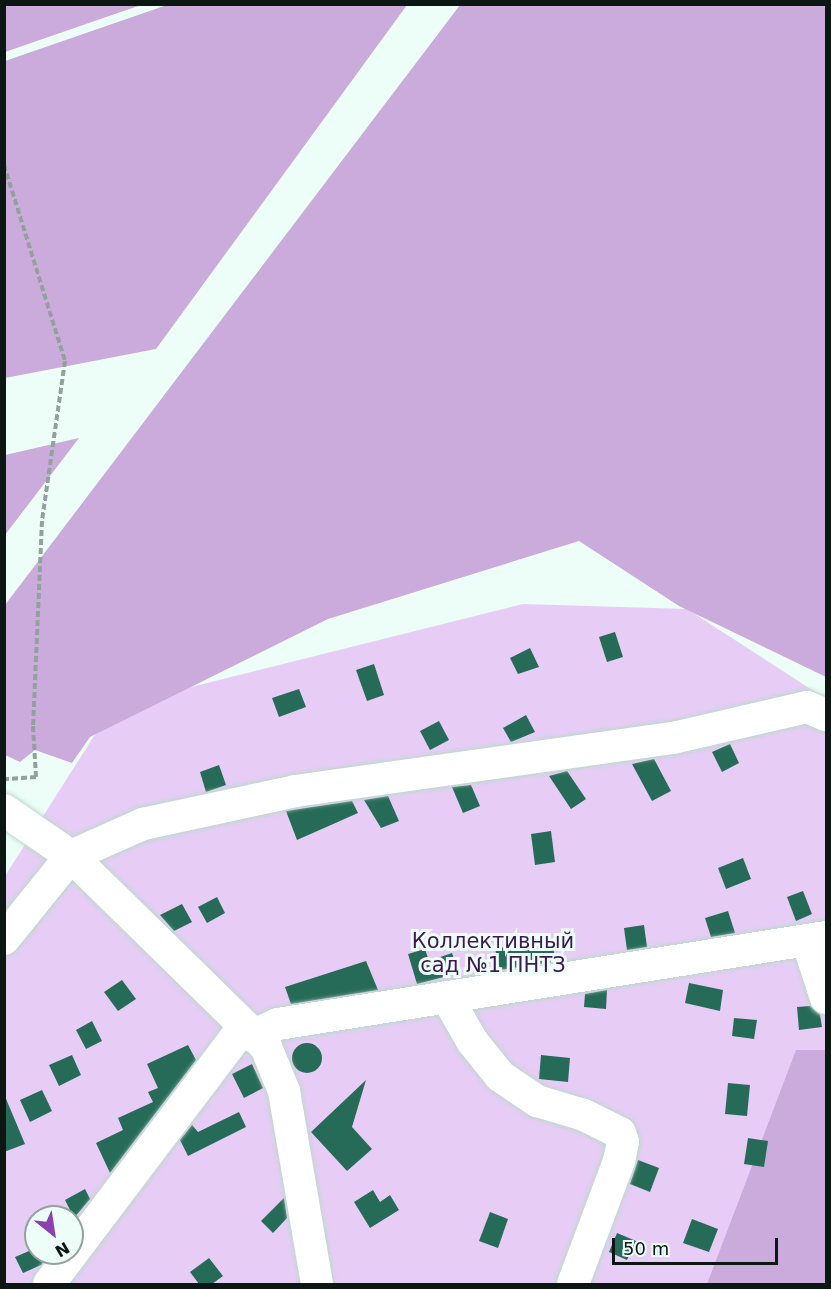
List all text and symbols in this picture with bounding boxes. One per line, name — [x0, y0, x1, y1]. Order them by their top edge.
park label: Коллективный сад №1 ПНТЗ — [412, 928, 574, 978]
north arrow — [24, 1205, 84, 1265]
scale bar — [615, 1226, 782, 1264]
text: N — [52, 1238, 73, 1261]
text: 50 m — [623, 1238, 669, 1259]

